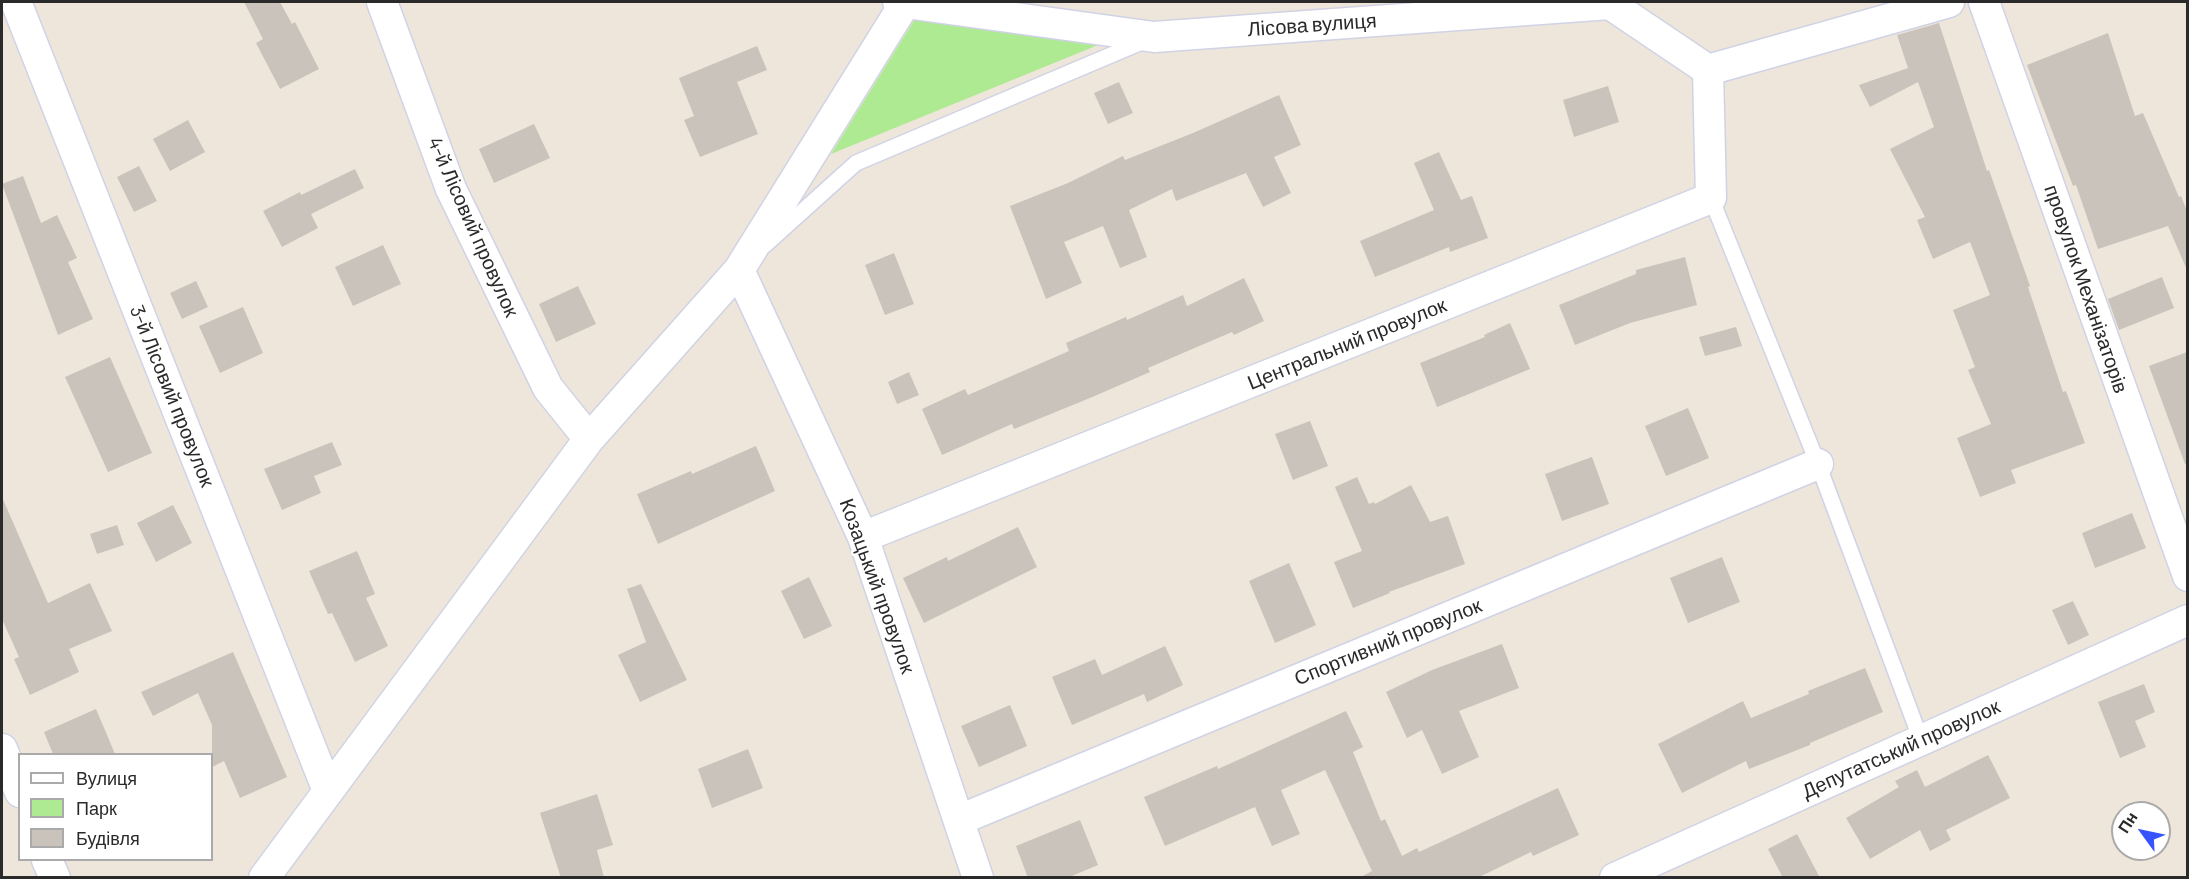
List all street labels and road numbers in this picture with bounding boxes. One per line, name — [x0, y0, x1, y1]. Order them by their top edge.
street label: Лісова вулиця — [1247, 9, 1377, 41]
street label: 4-й Лісовий провулок — [422, 133, 524, 321]
street label: провулок Механізаторів — [2039, 182, 2133, 396]
street label: Центральний провулок — [1244, 293, 1450, 395]
street label: 3-й Лісовий провулок — [125, 302, 219, 490]
street label: Козацький провулок — [834, 495, 920, 677]
street label: Спортивний провулок — [1291, 593, 1485, 691]
street label: Депутатський провулок — [1798, 694, 2004, 804]

